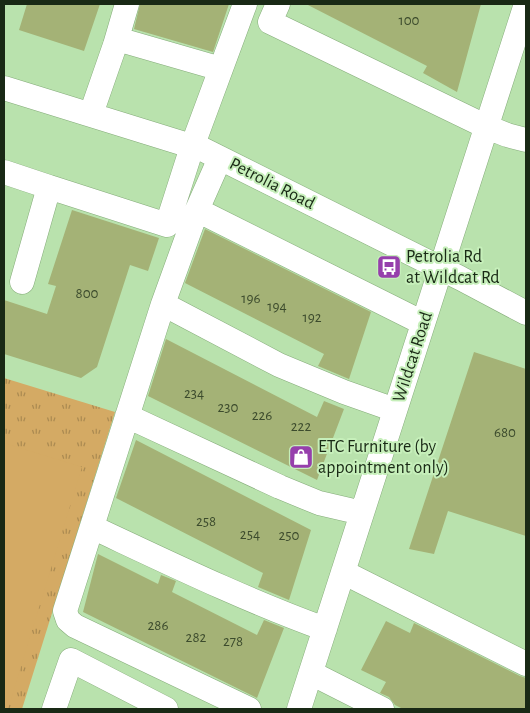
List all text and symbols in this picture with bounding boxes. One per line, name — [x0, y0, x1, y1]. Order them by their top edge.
house number: 100 — [398, 13, 420, 28]
street label: Petrolia Road — [226, 155, 318, 213]
place label: Petrolia Rd at Wildcat Rd — [406, 248, 500, 287]
bus stop icon: Petrolia Rd at Wildcat Rd — [376, 254, 402, 280]
house number: 800 — [76, 286, 99, 301]
house number: 196 — [241, 291, 261, 306]
house number: 194 — [267, 299, 287, 314]
house number: 192 — [302, 310, 322, 325]
street label: Wildcat Road — [390, 310, 436, 404]
house number: 234 — [184, 386, 204, 401]
house number: 230 — [218, 400, 239, 415]
house number: 226 — [252, 408, 272, 423]
house number: 222 — [291, 419, 311, 434]
house number: 680 — [494, 425, 516, 440]
place label: ETC Furniture (by appointment only) — [318, 438, 449, 477]
shop icon: ETC Furniture (by appointment only) — [288, 444, 314, 470]
house number: 258 — [196, 514, 216, 529]
house number: 254 — [240, 527, 260, 542]
house number: 250 — [278, 528, 300, 543]
house number: 286 — [148, 618, 169, 633]
house number: 282 — [186, 630, 207, 645]
house number: 278 — [223, 634, 243, 649]

